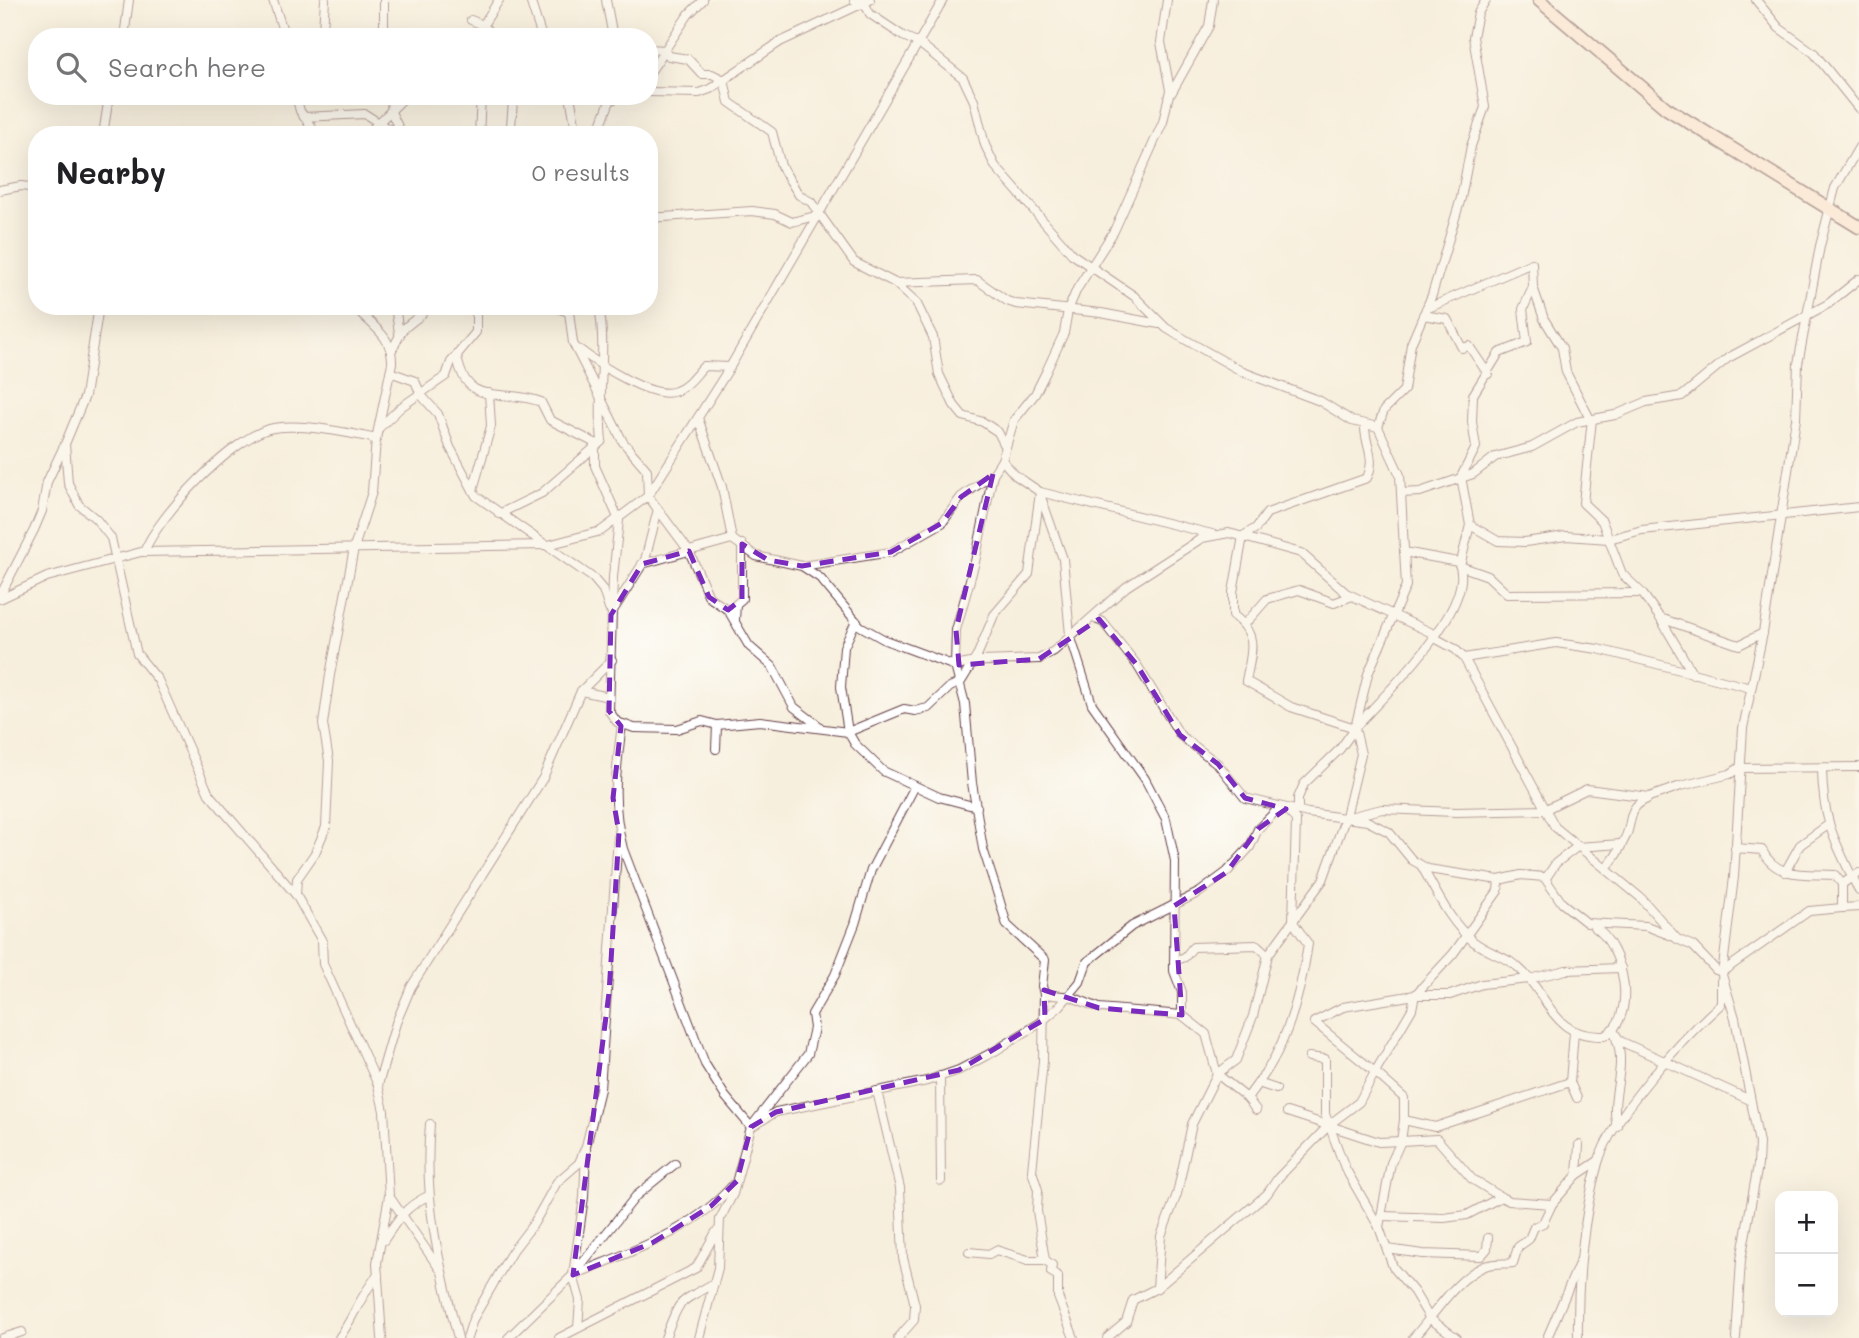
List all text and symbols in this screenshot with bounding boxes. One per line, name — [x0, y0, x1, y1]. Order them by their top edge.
search box — [28, 28, 658, 105]
icon: search — [52, 48, 90, 86]
text: Search here — [108, 50, 266, 84]
text: Nearby — [56, 152, 166, 192]
text: 0 results — [532, 157, 630, 187]
map controls — [1775, 1191, 1838, 1317]
button: + — [1775, 1191, 1838, 1254]
button: − — [1775, 1254, 1838, 1317]

